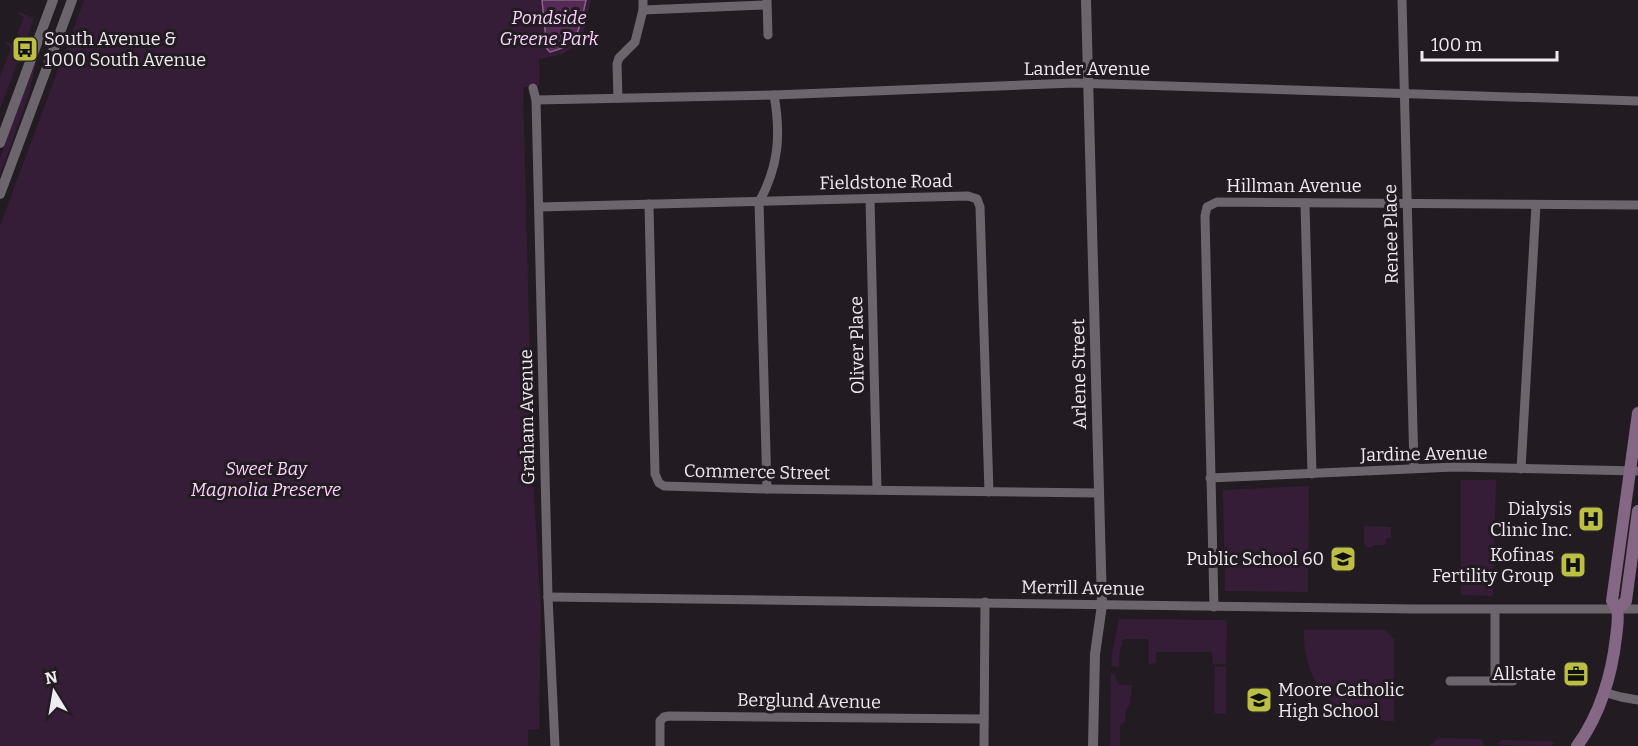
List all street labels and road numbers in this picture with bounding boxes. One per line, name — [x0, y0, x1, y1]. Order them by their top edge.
street label: Lander Avenue — [1024, 58, 1150, 80]
street label: Fieldstone Road — [819, 170, 953, 194]
street label: Hillman Avenue — [1226, 175, 1362, 197]
street label: Renee Place — [1379, 184, 1403, 284]
street label: Oliver Place — [845, 296, 869, 394]
street label: Arlene Street — [1067, 318, 1091, 430]
street label: Graham Avenue — [515, 349, 539, 485]
street label: Jardine Avenue — [1359, 442, 1488, 466]
street label: Commerce Street — [684, 460, 831, 484]
street label: Merrill Avenue — [1021, 576, 1145, 600]
street label: Berglund Avenue — [737, 689, 881, 713]

